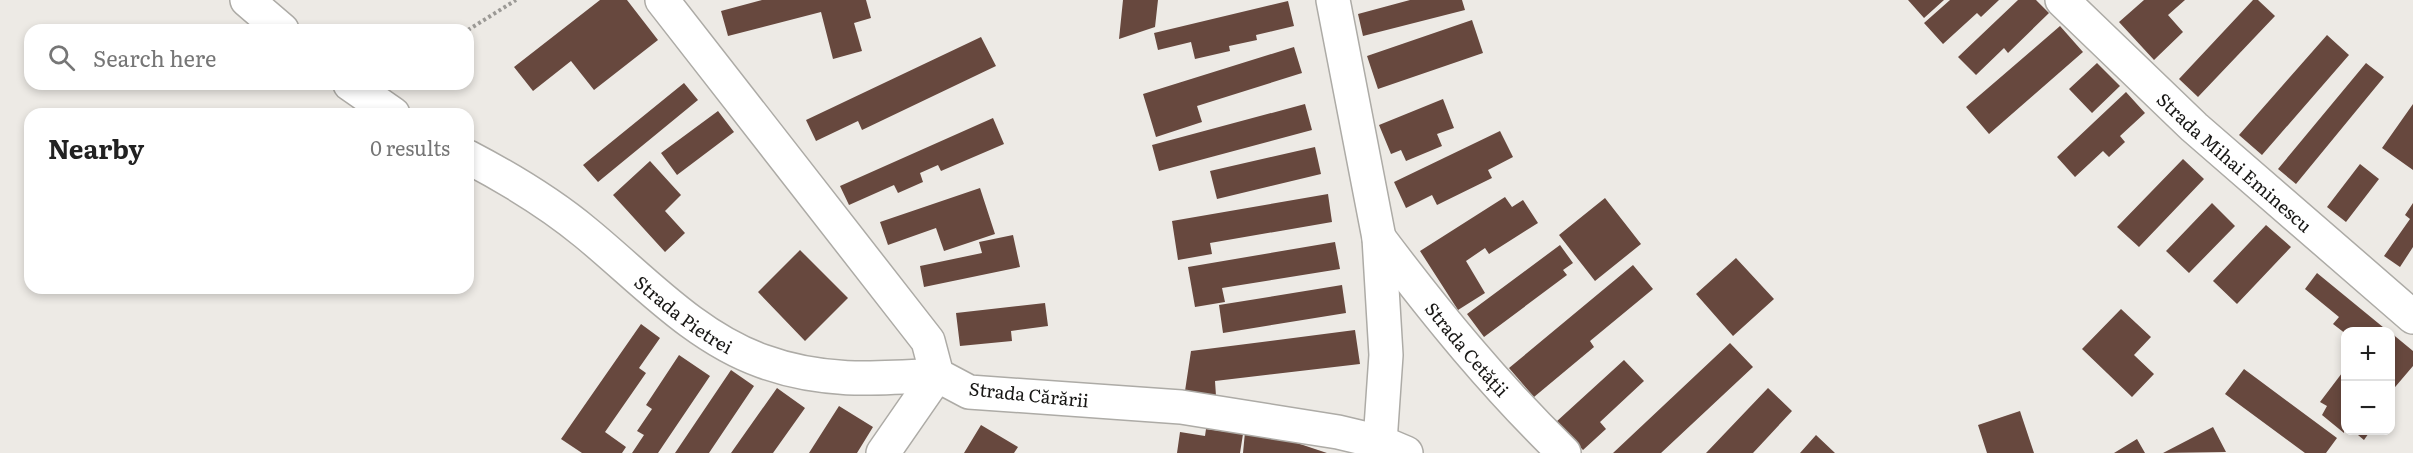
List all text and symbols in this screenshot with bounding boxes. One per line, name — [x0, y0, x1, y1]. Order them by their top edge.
search box — [24, 24, 474, 90]
icon: search — [45, 41, 78, 74]
text: Search here — [93, 41, 216, 74]
street label: Strada Mihai Eminescu — [2152, 85, 2319, 238]
text: Nearby — [48, 128, 144, 167]
text: 0 results — [370, 132, 450, 162]
street label: Strada Pietrei — [629, 268, 738, 359]
street label: Strada Cetății — [1420, 296, 1516, 402]
map controls — [2341, 327, 2395, 435]
button: + — [2341, 327, 2395, 381]
street label: Strada Cărării — [968, 374, 1090, 414]
button: − — [2341, 381, 2395, 435]

